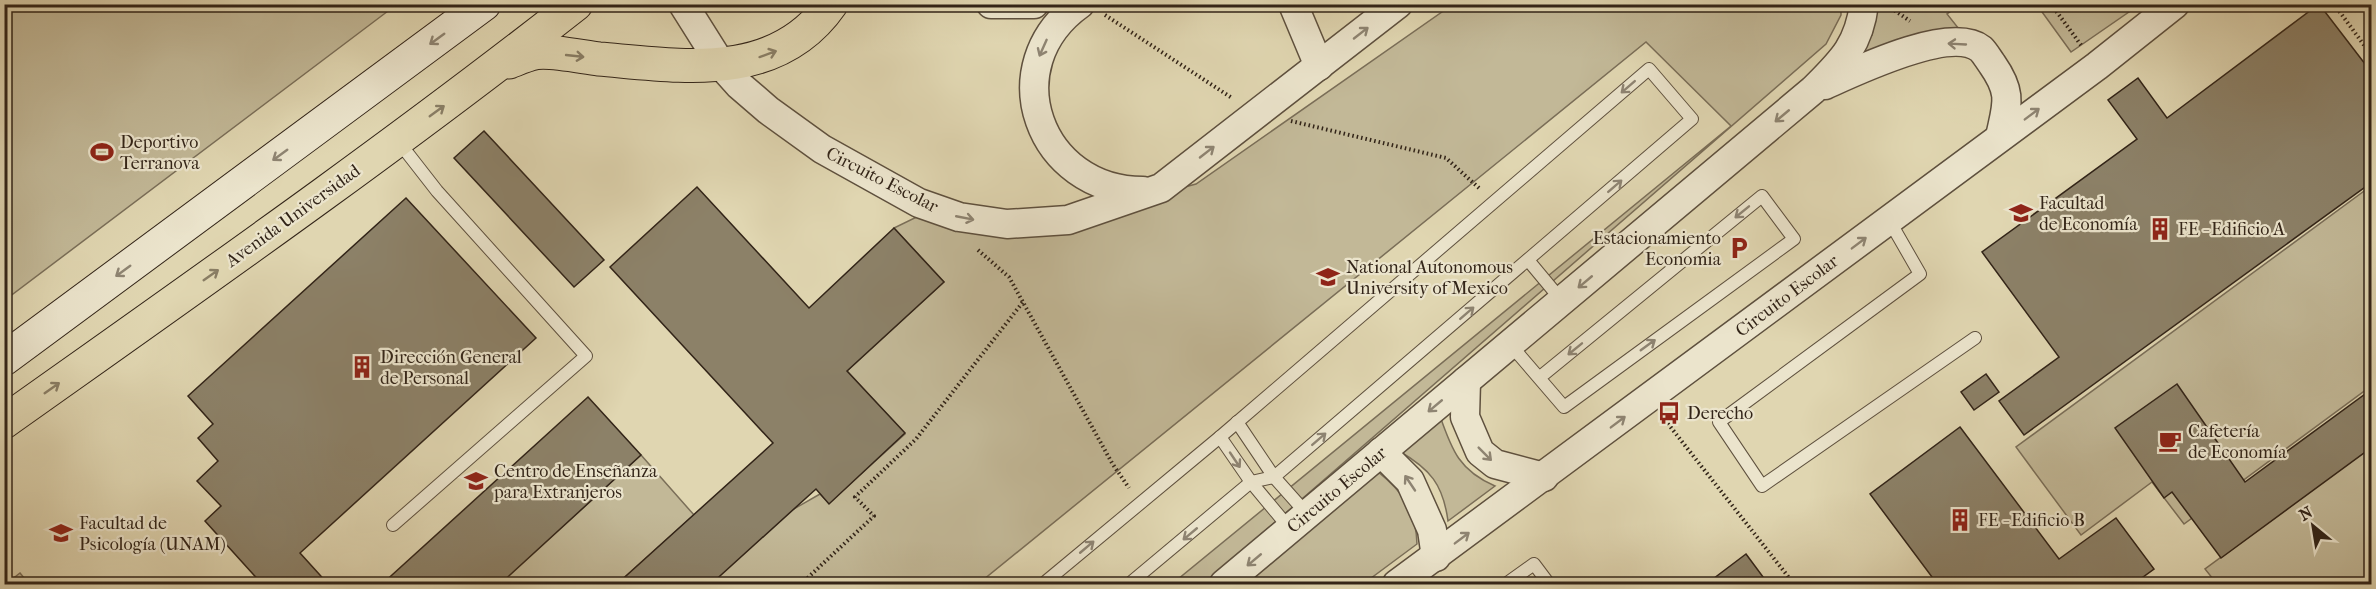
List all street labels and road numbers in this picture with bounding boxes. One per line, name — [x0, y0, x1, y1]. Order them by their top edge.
street label: Circuito Escolar — [822, 143, 942, 217]
street label: Avenida Universidad — [221, 160, 364, 272]
street label: Circuito Escolar — [1731, 250, 1843, 341]
street label: Circuito Escolar — [1283, 442, 1391, 538]

